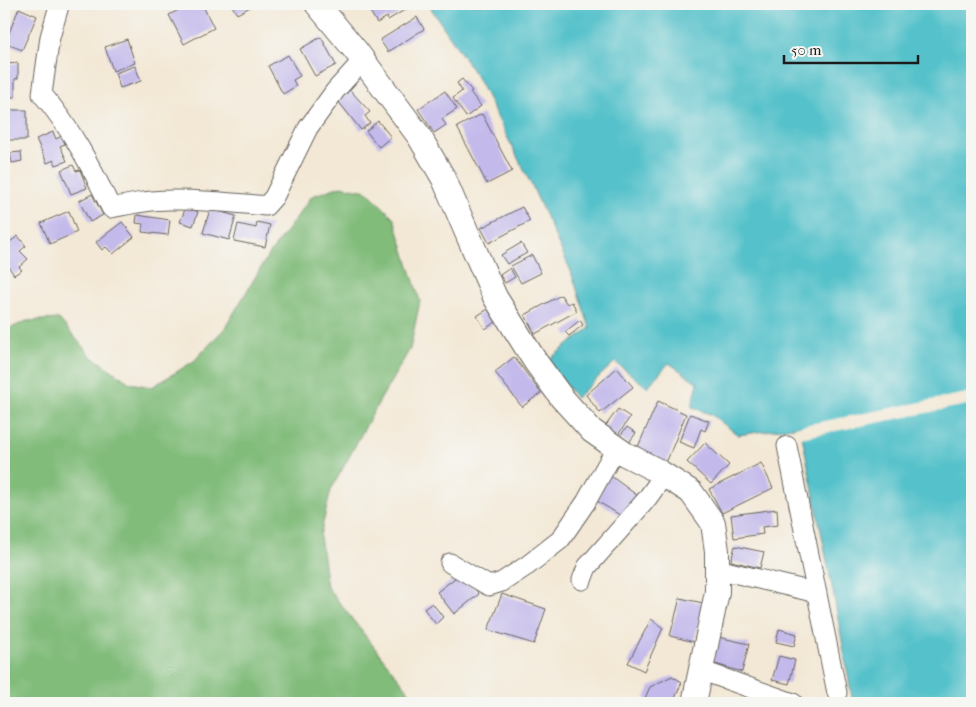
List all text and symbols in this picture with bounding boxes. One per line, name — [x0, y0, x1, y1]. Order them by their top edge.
scale bar — [784, 32, 917, 64]
text: 50 m — [791, 41, 822, 59]

